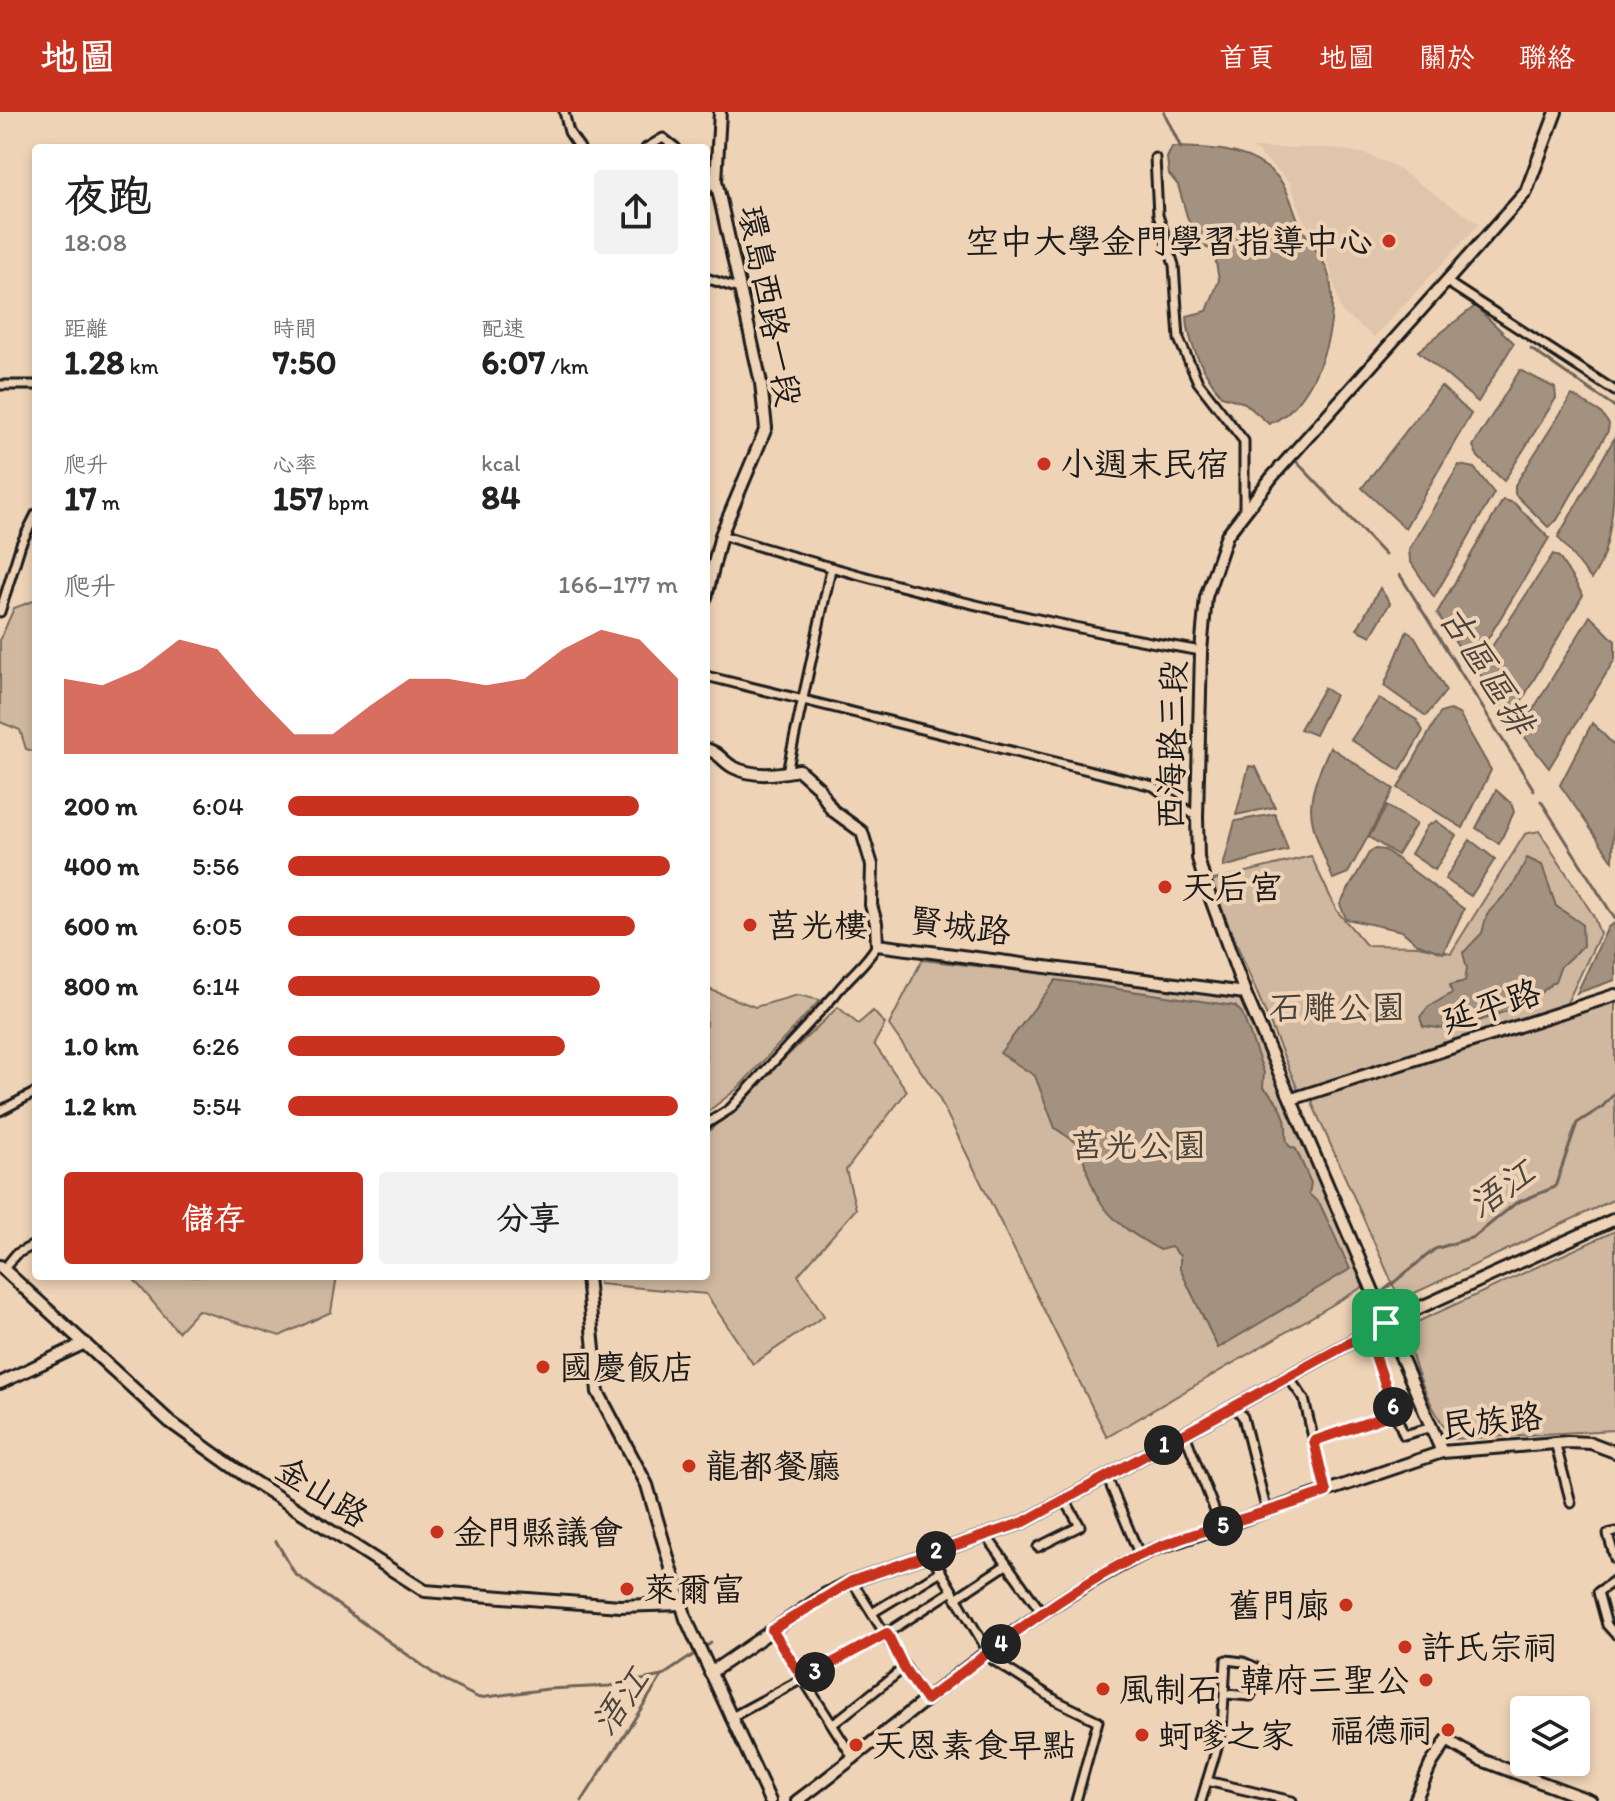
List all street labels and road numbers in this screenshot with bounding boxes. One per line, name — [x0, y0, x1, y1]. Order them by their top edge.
street label: 環島西路一段 — [730, 202, 810, 410]
street label: 西海路三段 — [1150, 660, 1194, 830]
street label: 賢城路 — [907, 899, 1013, 953]
street label: 延平路 — [1436, 971, 1546, 1041]
street label: 民族路 — [1439, 1395, 1545, 1447]
street label: 金山路 — [268, 1448, 376, 1536]

